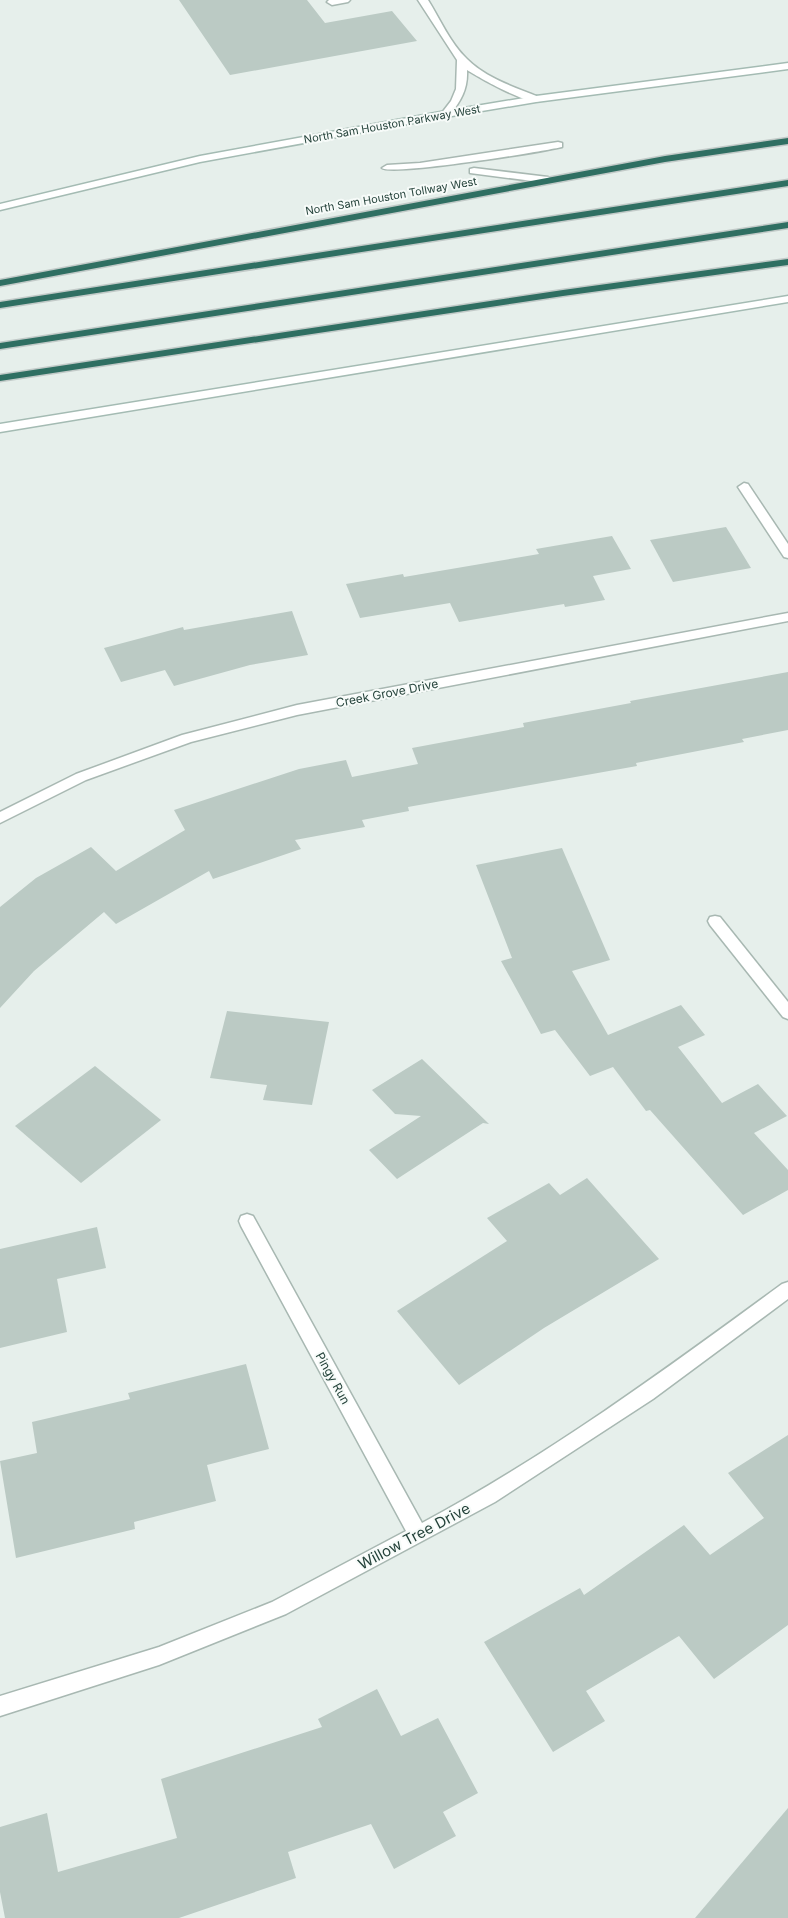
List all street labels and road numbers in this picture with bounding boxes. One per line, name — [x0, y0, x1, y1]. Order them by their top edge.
street label: North Sam Houston Parkway West — [303, 101, 482, 146]
street label: North Sam Houston Tollway West — [304, 174, 478, 218]
street label: Creek Grove Drive — [335, 676, 439, 710]
street label: Pingy Run — [313, 1349, 353, 1407]
street label: Willow Tree Drive — [355, 1498, 473, 1574]

